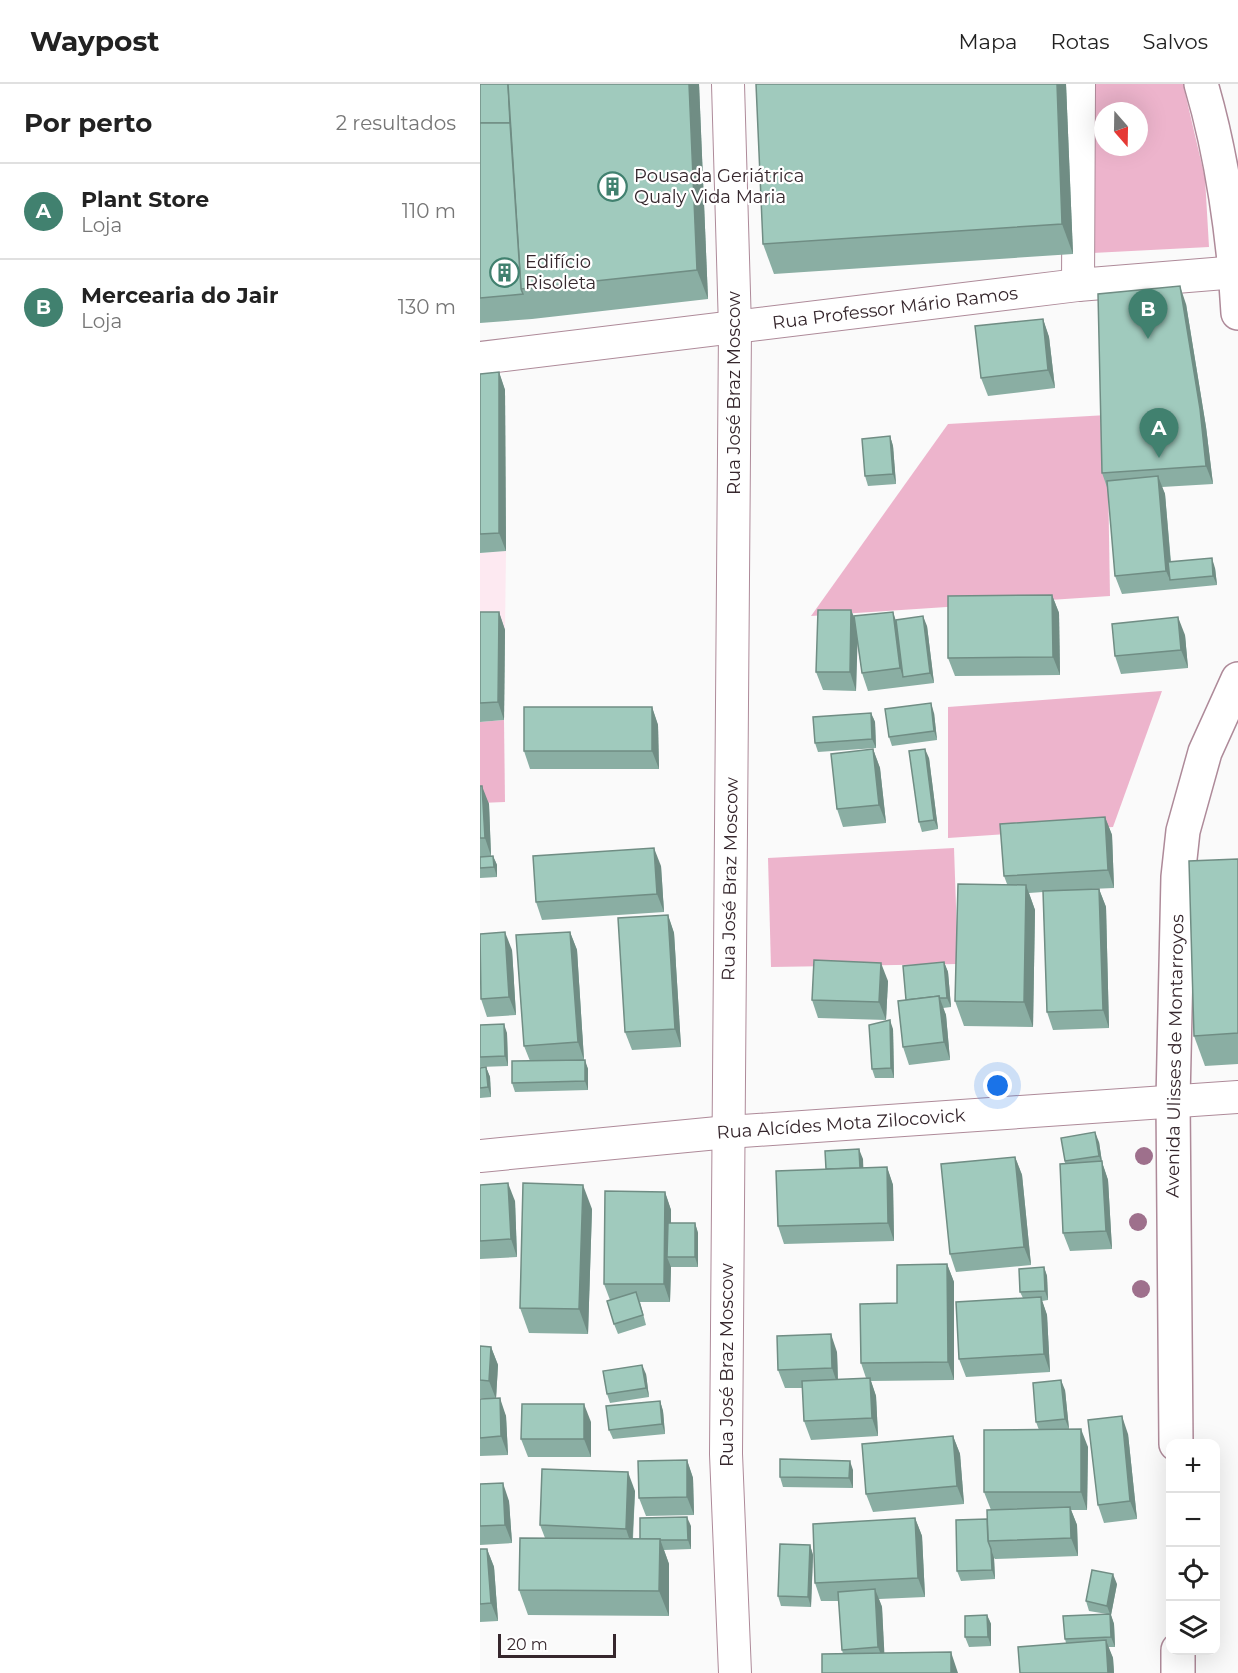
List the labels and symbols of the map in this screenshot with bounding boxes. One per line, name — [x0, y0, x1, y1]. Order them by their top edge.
north arrow — [1094, 102, 1148, 156]
place label: Pousada Geriátrica Qualy Vida Maria — [634, 165, 804, 208]
building icon: Pousada Geriátrica Qualy Vida Maria — [597, 170, 629, 202]
place label: Edifício Risoleta — [525, 251, 596, 294]
building icon: Edifício Risoleta — [488, 256, 520, 288]
street label: Rua Professor Mário Ramos — [771, 282, 1019, 334]
pin: B — [1128, 290, 1168, 339]
street label: Rua José Braz Moscow — [723, 291, 745, 495]
pin: A — [1140, 408, 1178, 458]
street label: Rua José Braz Moscow — [717, 777, 743, 981]
street label: Avenida Ulisses de Montarroyos — [1162, 914, 1188, 1198]
your location — [983, 1071, 1012, 1100]
street label: Rua Alcídes Mota Zilocovick — [716, 1104, 966, 1144]
street label: Rua José Braz Moscow — [716, 1263, 738, 1467]
scale bar — [498, 1631, 616, 1658]

